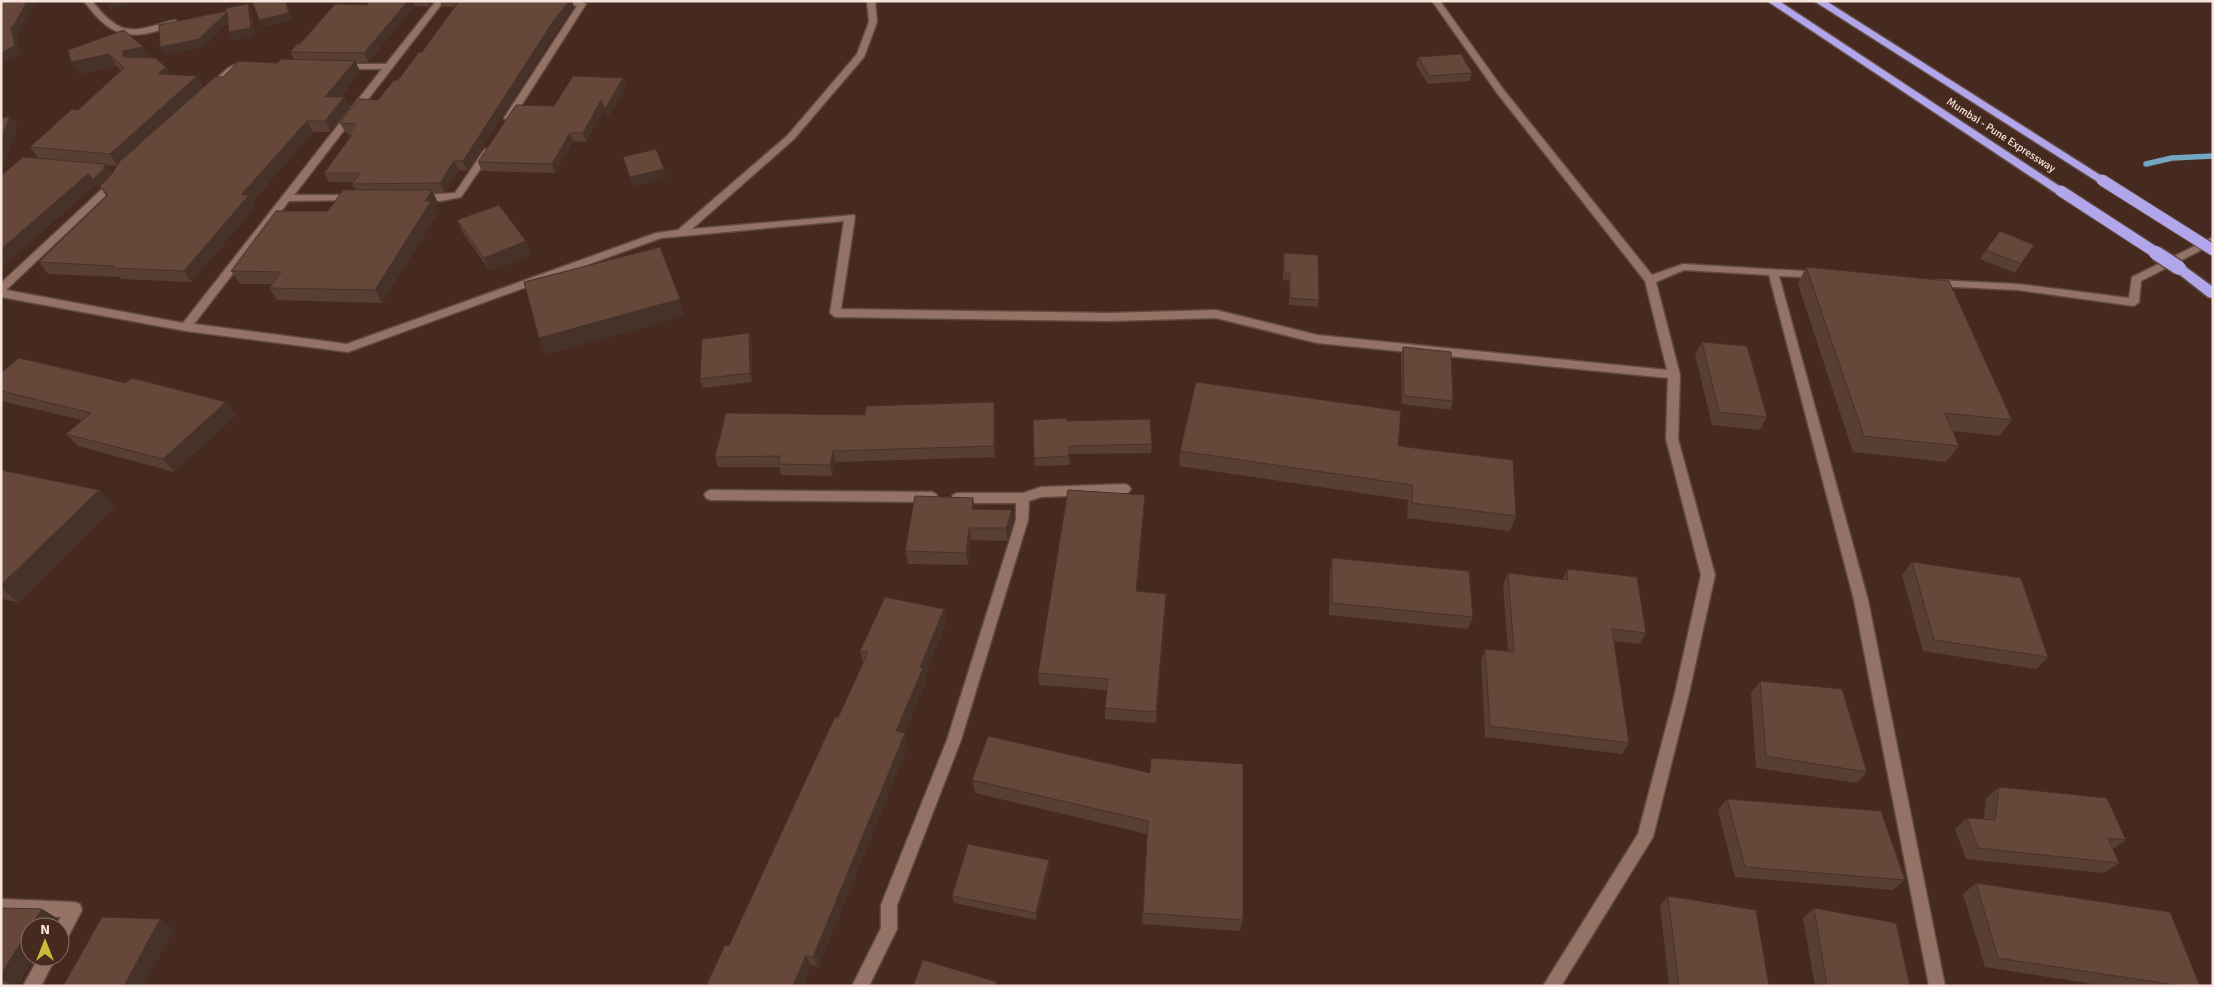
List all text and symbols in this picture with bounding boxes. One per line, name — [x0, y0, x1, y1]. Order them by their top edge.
street label: Mumbai - Pune Expressway — [1944, 95, 2059, 176]
north arrow — [20, 917, 70, 967]
text: N — [40, 921, 50, 938]

